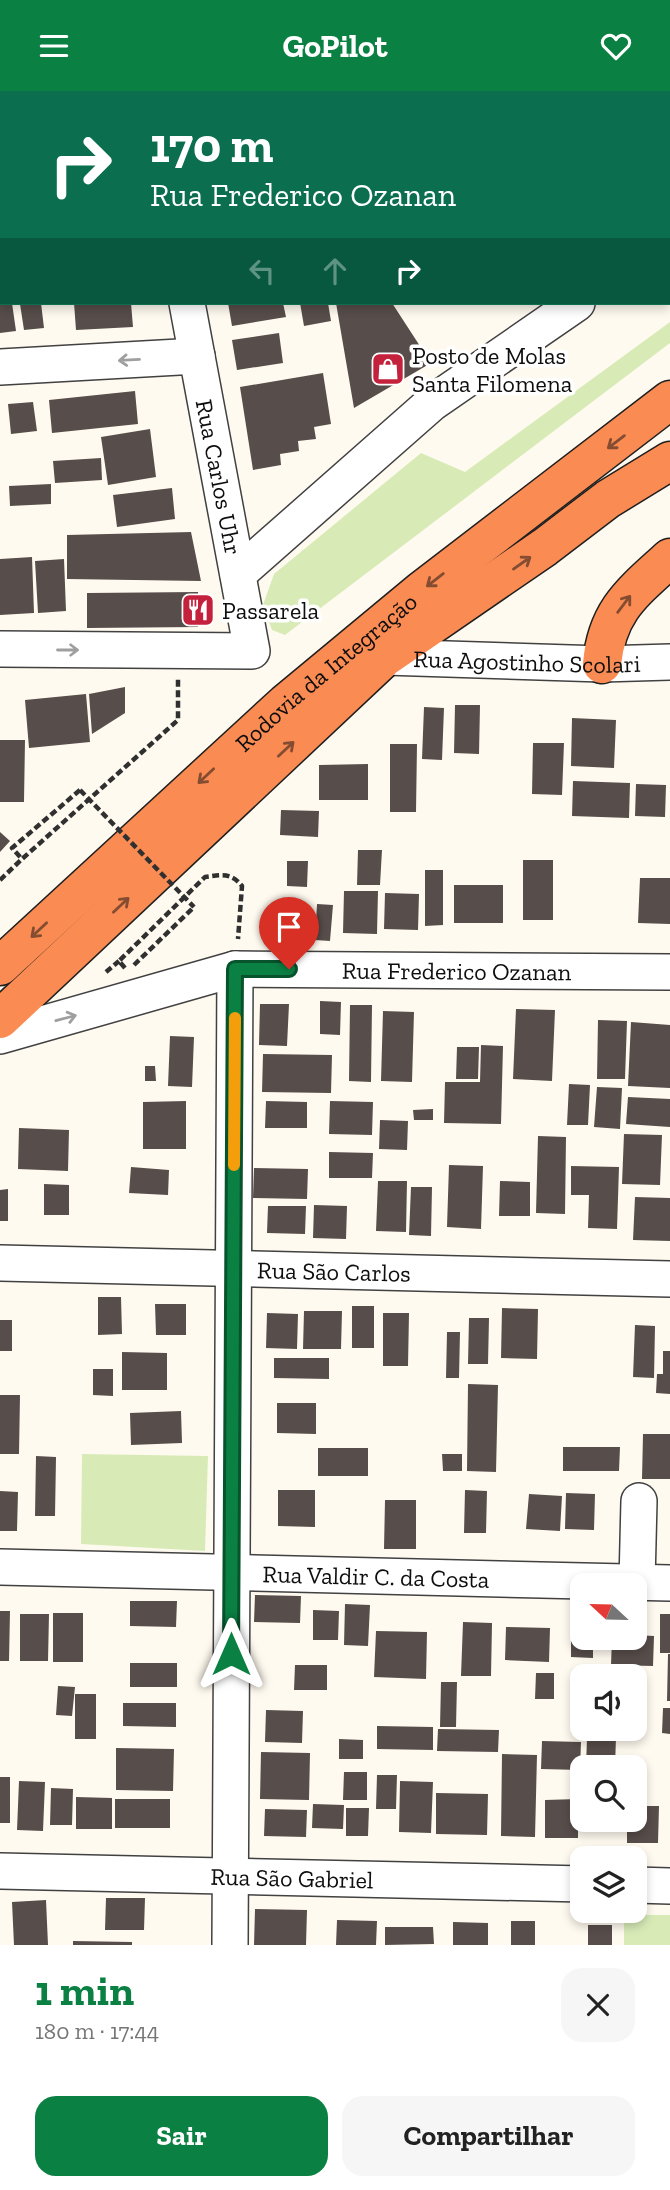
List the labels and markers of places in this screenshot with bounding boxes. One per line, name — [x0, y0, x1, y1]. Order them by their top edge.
place label: Posto de Molas Santa Filomena — [412, 341, 573, 398]
shop icon: Posto de Molas Santa Filomena — [369, 350, 407, 388]
restaurant icon: Passarela — [179, 591, 217, 629]
place label: Passarela — [222, 596, 320, 625]
pin — [259, 897, 319, 969]

